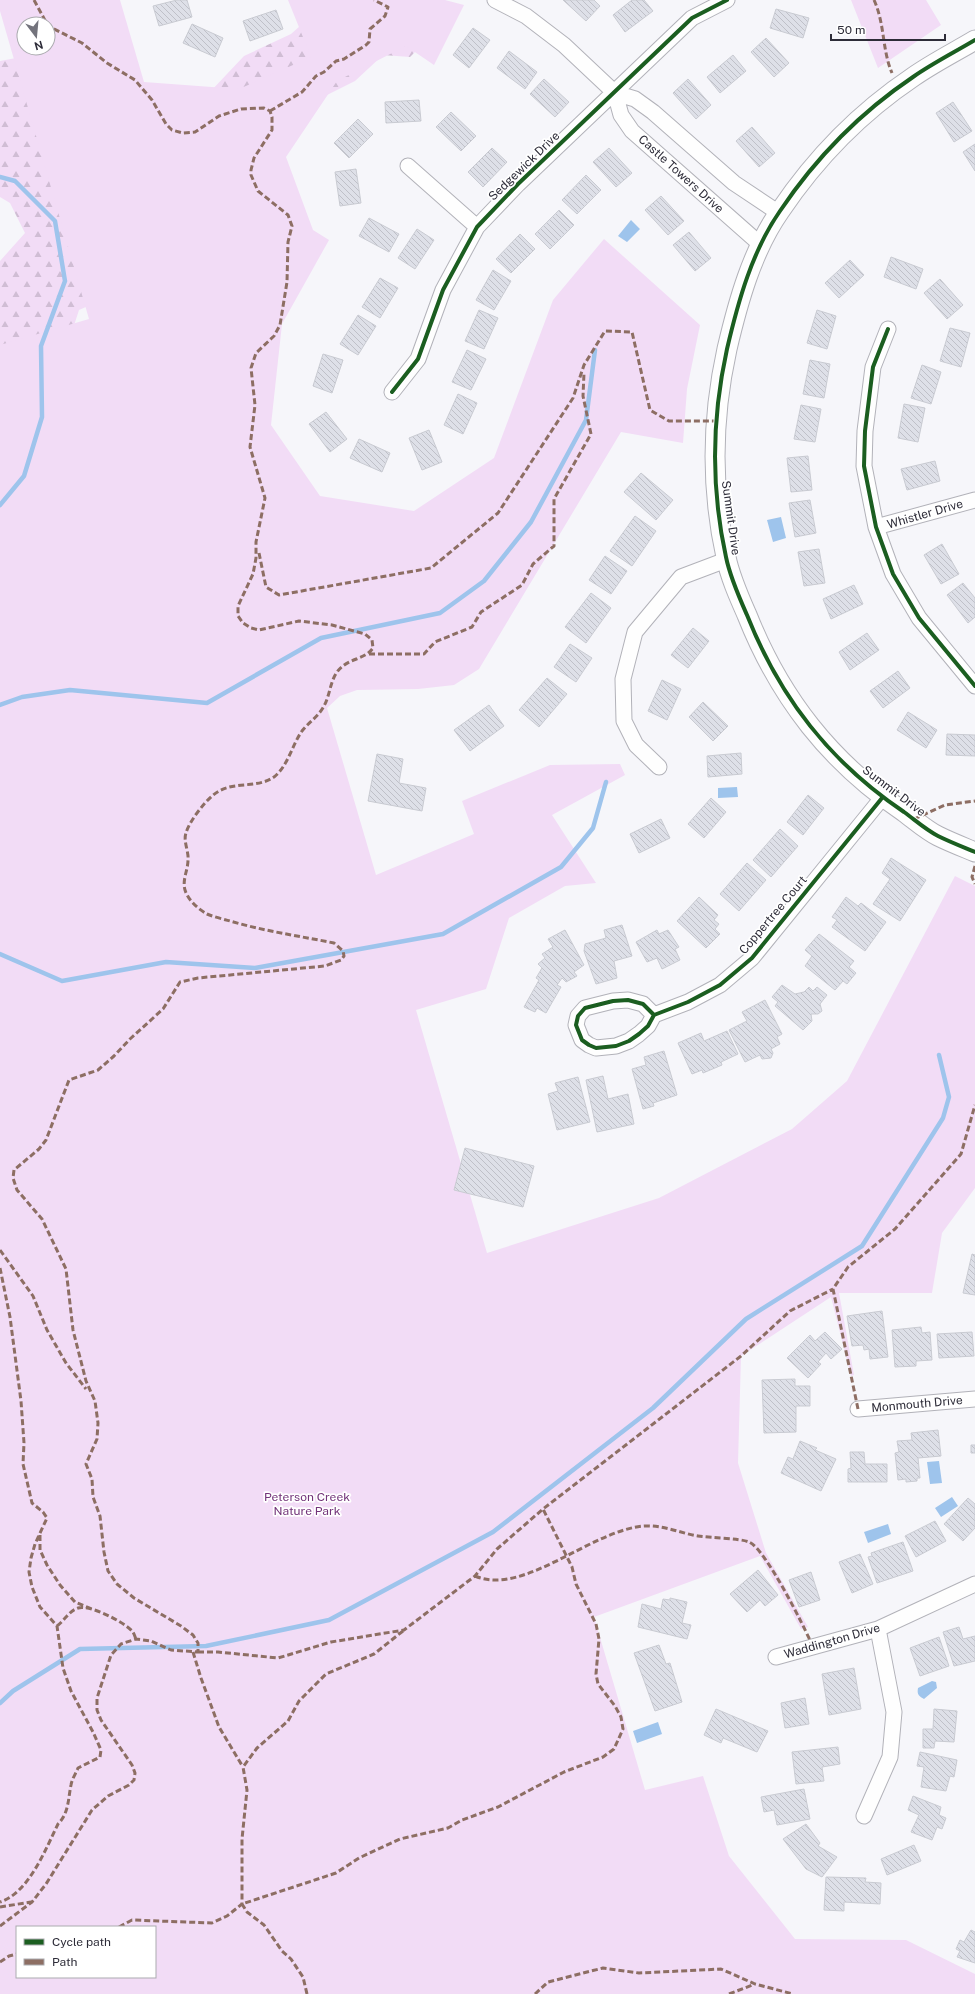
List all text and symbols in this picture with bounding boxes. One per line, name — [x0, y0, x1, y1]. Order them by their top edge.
north arrow — [16, 16, 56, 56]
scale bar — [831, 16, 945, 42]
text: 50 m — [837, 23, 865, 37]
text: N — [33, 39, 45, 53]
street label: Sedgewick Drive — [486, 128, 562, 203]
street label: Castle Towers Drive — [636, 132, 727, 216]
street label: Summit Drive — [719, 480, 743, 556]
street label: Whistler Drive — [885, 496, 965, 532]
street label: Summit Drive — [860, 763, 928, 819]
street label: Coppertree Court — [736, 873, 810, 957]
street label: Monmouth Drive — [871, 1393, 963, 1415]
park label: Peterson Creek Nature Park — [264, 1490, 350, 1518]
street label: Waddington Drive — [782, 1621, 882, 1661]
legend — [16, 1926, 156, 1978]
text: Cycle path — [52, 1935, 111, 1949]
text: Path — [52, 1955, 78, 1969]

